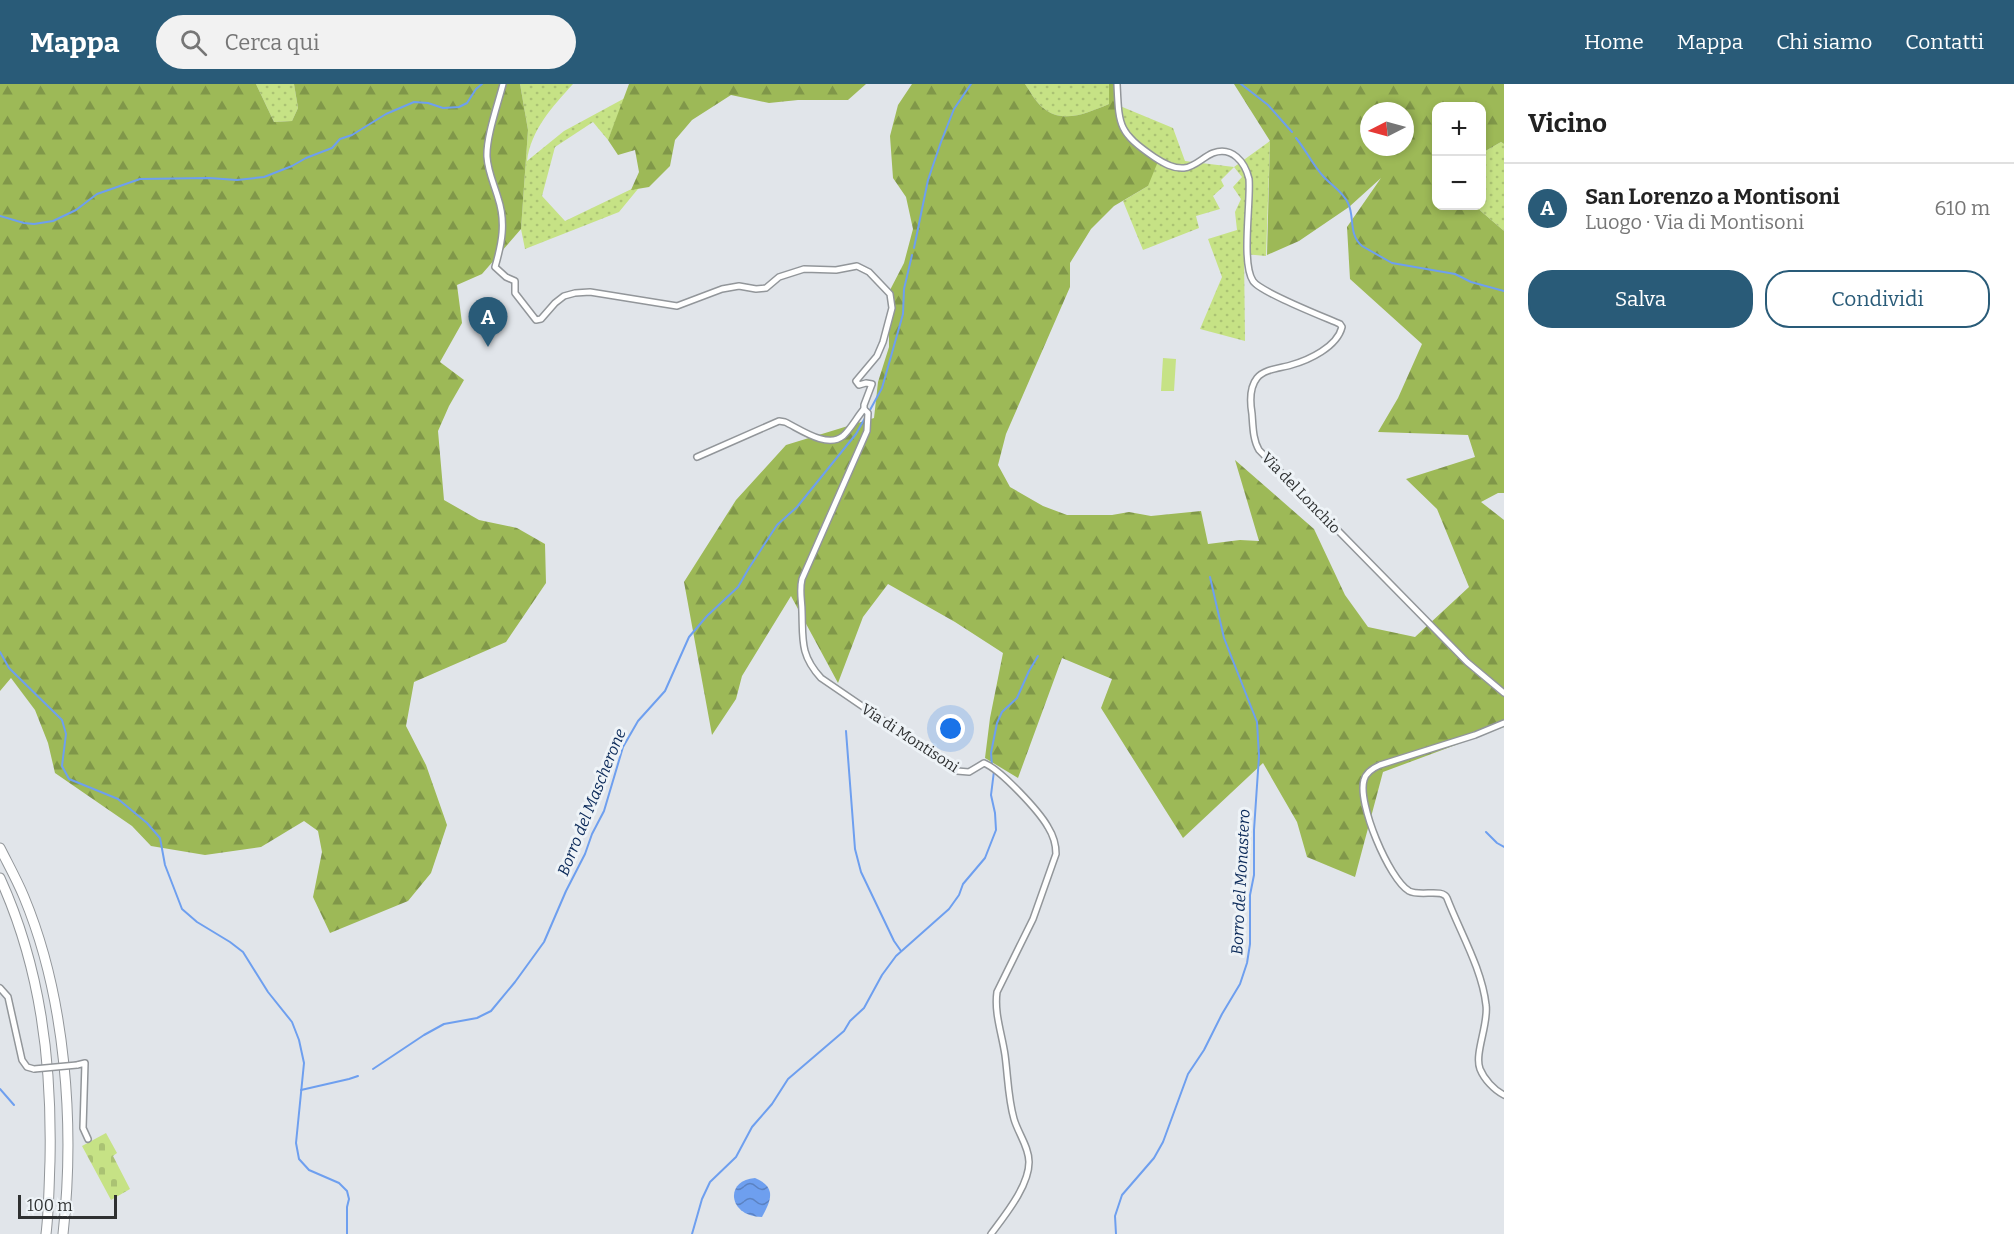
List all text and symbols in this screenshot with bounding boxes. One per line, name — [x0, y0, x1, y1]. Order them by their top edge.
search box — [156, 15, 576, 69]
text: Mappa — [30, 26, 120, 59]
icon: search — [177, 26, 210, 59]
text: Cerca qui — [225, 29, 320, 56]
text: Home — [1584, 29, 1644, 55]
text: Mappa — [1677, 29, 1743, 55]
text: Chi siamo — [1776, 29, 1872, 55]
text: Contatti — [1905, 29, 1984, 55]
north arrow — [1360, 102, 1414, 156]
map controls — [1432, 102, 1486, 210]
button: + — [1432, 102, 1486, 156]
text: Vicino — [1528, 108, 1607, 139]
button: − — [1432, 156, 1486, 210]
text: San Lorenzo a Montisoni — [1585, 183, 1840, 210]
text: A — [1540, 196, 1555, 220]
text: 610 m — [1934, 196, 1990, 220]
text: Luogo · Via di Montisoni — [1585, 210, 1804, 234]
button: Salva — [1528, 270, 1753, 328]
button: Condividi — [1765, 270, 1990, 328]
pin: A — [468, 298, 508, 347]
street label: Via del Lonchio — [1258, 449, 1344, 537]
street label: Via di Montisoni — [858, 700, 962, 776]
your location — [936, 714, 965, 743]
water label: Borro del Mascherone — [553, 726, 630, 878]
water label: Borro del Monastero — [1227, 808, 1254, 956]
scale bar — [18, 1192, 117, 1220]
text: 100 m — [27, 1196, 72, 1215]

